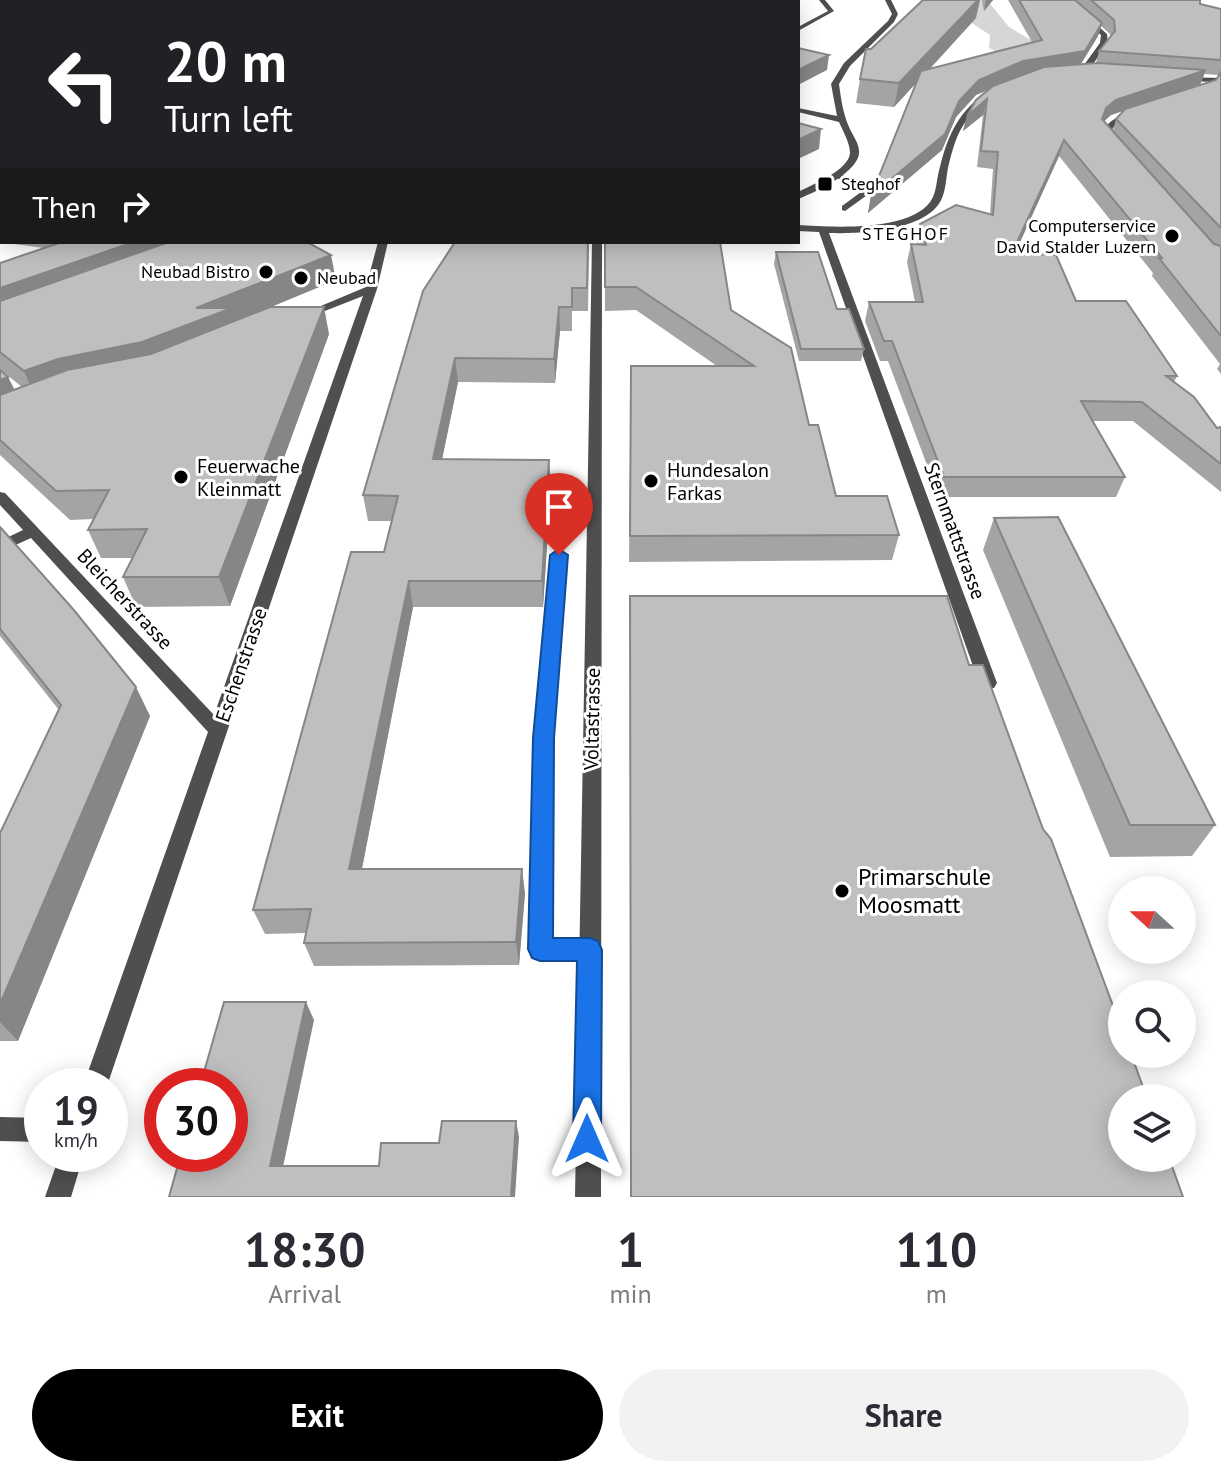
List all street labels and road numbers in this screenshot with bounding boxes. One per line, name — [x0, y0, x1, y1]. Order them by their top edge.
street label: Sternmattstrasse — [918, 459, 992, 603]
street label: Bleicherstrasse — [72, 543, 178, 655]
street label: Eschenstrasse — [209, 604, 273, 726]
street label: Voltastrasse — [578, 668, 606, 771]

